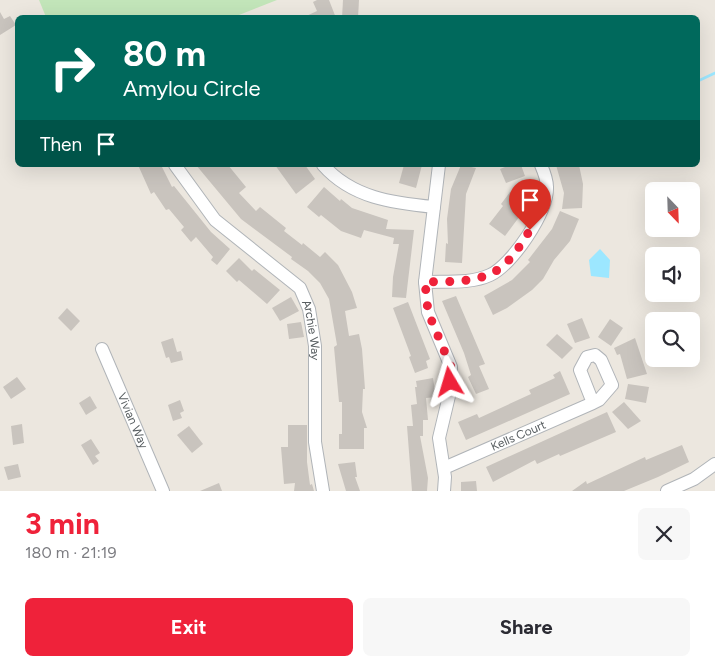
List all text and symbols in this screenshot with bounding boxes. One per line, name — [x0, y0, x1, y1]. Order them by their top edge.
text: 80 m — [123, 33, 206, 75]
icon: right — [40, 35, 105, 100]
text: Amylou Circle — [123, 75, 261, 102]
icon: arrive — [92, 130, 120, 158]
text: Then — [40, 133, 82, 156]
pin — [509, 179, 551, 230]
north arrow — [645, 182, 700, 238]
map controls — [645, 182, 700, 367]
icon: arrive — [516, 186, 544, 214]
button: sound — [645, 247, 700, 302]
street label: Archie Way — [299, 298, 322, 361]
button: search — [645, 312, 700, 367]
position arrow — [423, 355, 475, 407]
street label: Vivian Way — [115, 391, 151, 451]
street label: Kells Court — [489, 417, 548, 454]
text: 3 min — [25, 505, 100, 542]
button: close — [638, 508, 690, 560]
text: 180 m · 21:19 — [25, 543, 117, 562]
button: Exit — [25, 598, 353, 656]
button: Share — [363, 598, 690, 656]

